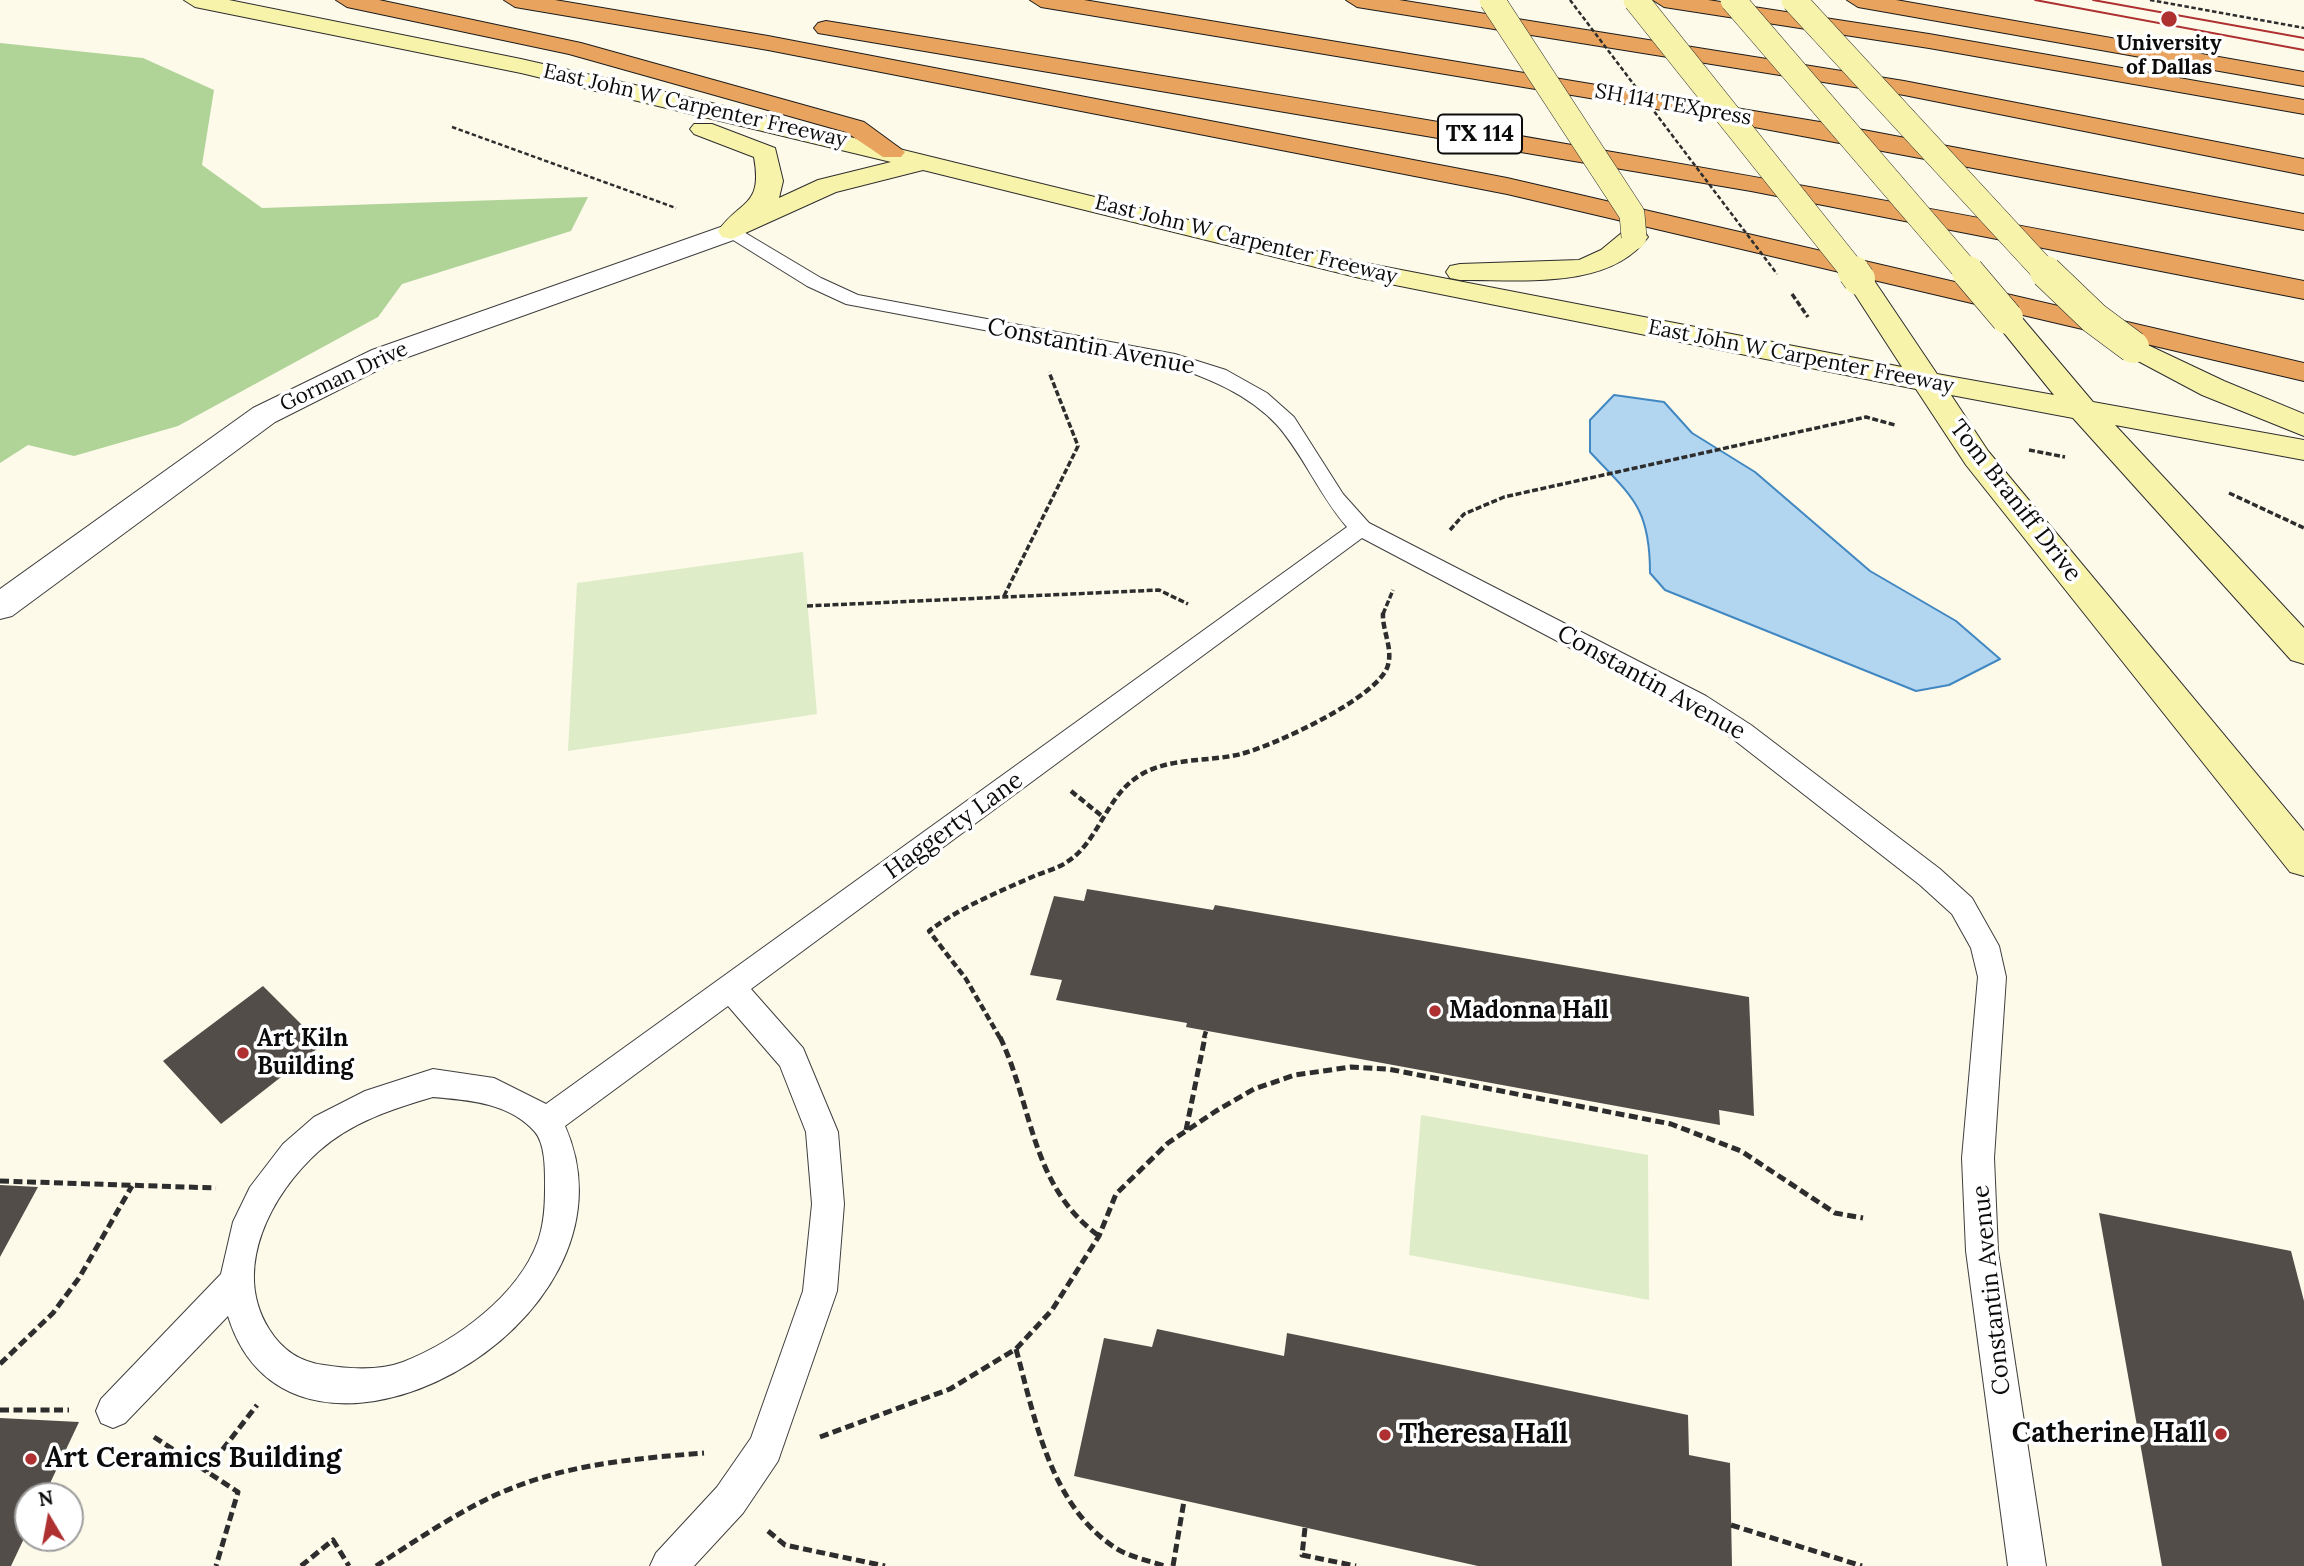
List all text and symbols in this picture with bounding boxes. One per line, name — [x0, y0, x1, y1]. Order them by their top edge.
marker: University of Dallas — [2159, 9, 2179, 29]
place label: University of Dallas — [2116, 31, 2222, 81]
street label: East John W Carpenter Freeway — [541, 59, 849, 153]
street label: SH 114 TEXpress — [1593, 79, 1753, 131]
road number: TX 114 — [1438, 114, 1522, 154]
street label: East John W Carpenter Freeway — [1092, 190, 1400, 290]
street label: Constantin Avenue — [985, 313, 1197, 381]
street label: East John W Carpenter Freeway — [1646, 315, 1956, 399]
street label: Gorman Drive — [276, 336, 412, 418]
street label: Tom Braniff Drive — [1943, 414, 2087, 588]
street label: Constantin Avenue — [1552, 619, 1750, 747]
street label: Haggerty Lane — [879, 766, 1029, 886]
place label: Madonna Hall — [1449, 997, 1609, 1025]
marker: Madonna Hall — [1427, 1003, 1443, 1019]
place label: Art Kiln Building — [257, 1025, 354, 1081]
marker: Art Kiln Building — [235, 1045, 251, 1061]
street label: Constantin Avenue — [1967, 1184, 2017, 1396]
place label: Catherine Hall — [2012, 1417, 2207, 1451]
place label: Theresa Hall — [1399, 1418, 1568, 1452]
marker: Catherine Hall — [2213, 1426, 2229, 1442]
marker: Theresa Hall — [1377, 1427, 1393, 1443]
place label: Art Ceramics Building — [45, 1442, 341, 1476]
marker: Art Ceramics Building — [23, 1451, 39, 1467]
north arrow — [14, 1482, 84, 1552]
text: N — [36, 1485, 55, 1511]

